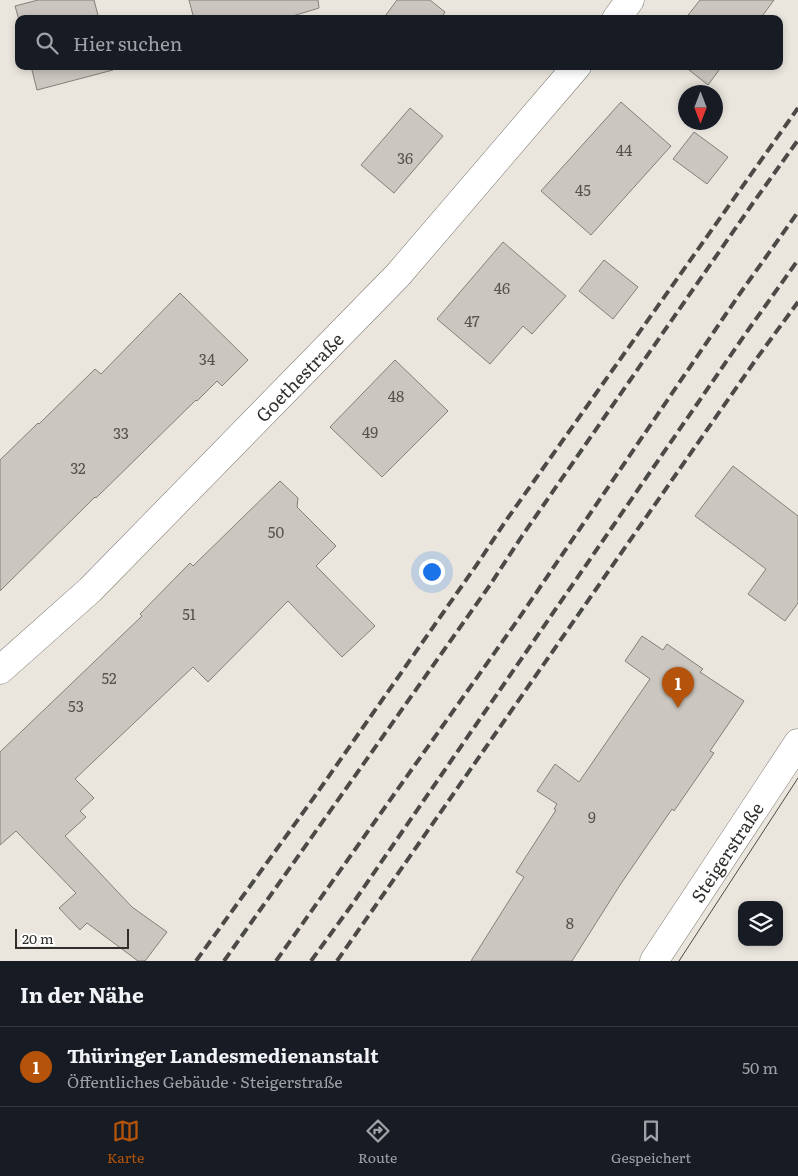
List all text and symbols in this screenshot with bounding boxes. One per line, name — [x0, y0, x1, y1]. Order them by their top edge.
search box — [15, 15, 783, 70]
icon: search — [33, 29, 61, 57]
text: Hier suchen — [73, 29, 182, 57]
north arrow — [678, 85, 723, 130]
house number: 44 — [616, 138, 632, 161]
house number: 36 — [397, 146, 413, 169]
house number: 45 — [575, 178, 591, 201]
house number: 46 — [494, 276, 510, 299]
house number: 47 — [464, 309, 480, 332]
street label: Goethestraße — [249, 326, 349, 427]
house number: 34 — [199, 347, 215, 370]
house number: 48 — [388, 384, 404, 407]
house number: 49 — [362, 420, 378, 443]
house number: 33 — [113, 421, 129, 444]
house number: 32 — [70, 456, 86, 479]
house number: 50 — [268, 520, 284, 543]
your location — [419, 559, 445, 585]
house number: 51 — [182, 602, 196, 625]
house number: 52 — [101, 666, 117, 689]
pin: 1 — [662, 667, 694, 708]
house number: 53 — [68, 694, 84, 717]
street label: Steigerstraße — [683, 796, 769, 907]
house number: 9 — [588, 805, 596, 828]
map controls — [738, 901, 783, 946]
button: layers — [738, 901, 783, 946]
house number: 8 — [566, 911, 574, 934]
scale bar — [15, 926, 129, 949]
text: 20 m — [22, 928, 54, 948]
text: In der Nähe — [20, 978, 144, 1009]
text: Thüringer Landesmedienanstalt — [67, 1041, 379, 1069]
text: 1 — [33, 1055, 39, 1079]
text: 50 m — [742, 1055, 778, 1079]
text: Öffentliches Gebäude · Steigerstraße — [67, 1069, 343, 1093]
tab: Karte — [107, 1117, 144, 1167]
tab: Route — [358, 1117, 397, 1167]
tab: Gespeichert — [611, 1117, 691, 1167]

